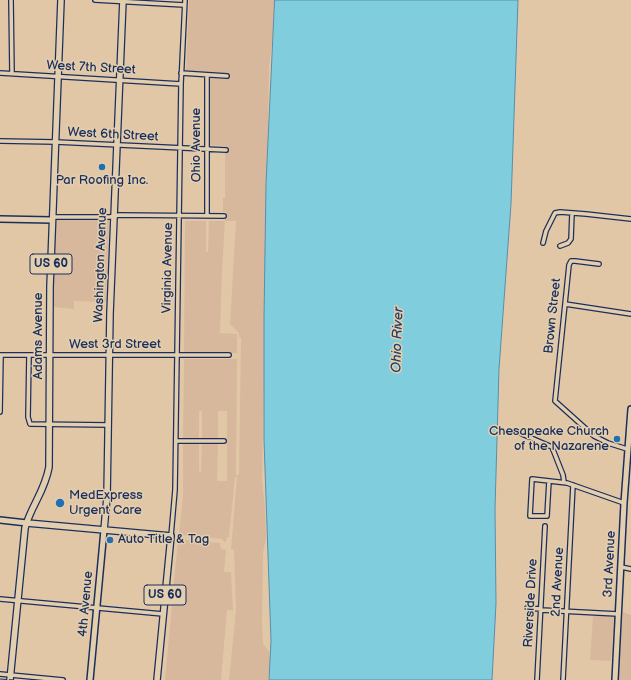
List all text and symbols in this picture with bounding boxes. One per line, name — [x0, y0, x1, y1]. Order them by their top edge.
street label: West 7th Street — [46, 58, 136, 78]
street label: Ohio Avenue — [189, 108, 205, 182]
street label: West 6th Street — [67, 125, 159, 145]
marker: Par Roofing Inc. — [97, 162, 107, 172]
place label: Par Roofing Inc. — [56, 173, 148, 189]
street label: Washington Avenue — [91, 207, 111, 323]
street label: Virginia Avenue — [159, 222, 177, 314]
road number: US 60 — [30, 254, 72, 274]
street label: Brown Street — [541, 277, 565, 355]
street label: Adams Avenue — [31, 293, 47, 379]
water label: Ohio River — [388, 307, 408, 373]
street label: West 3rd Street — [69, 337, 161, 353]
place label: Chesapeake Church of the Nazarene — [489, 424, 609, 455]
marker: Chesapeake Church of the Nazarene — [612, 434, 622, 444]
place label: MedExpress Urgent Care — [69, 488, 143, 519]
marker: MedExpress Urgent Care — [54, 497, 66, 509]
street label: 3rd Avenue — [600, 530, 620, 598]
place label: Auto Title & Tag — [118, 532, 209, 548]
marker: Auto Title & Tag — [105, 535, 115, 545]
street label: 2nd Avenue — [548, 547, 568, 617]
street label: Riverside Drive — [521, 558, 541, 648]
street label: 4th Avenue — [75, 570, 97, 638]
road number: US 60 — [144, 585, 186, 605]

